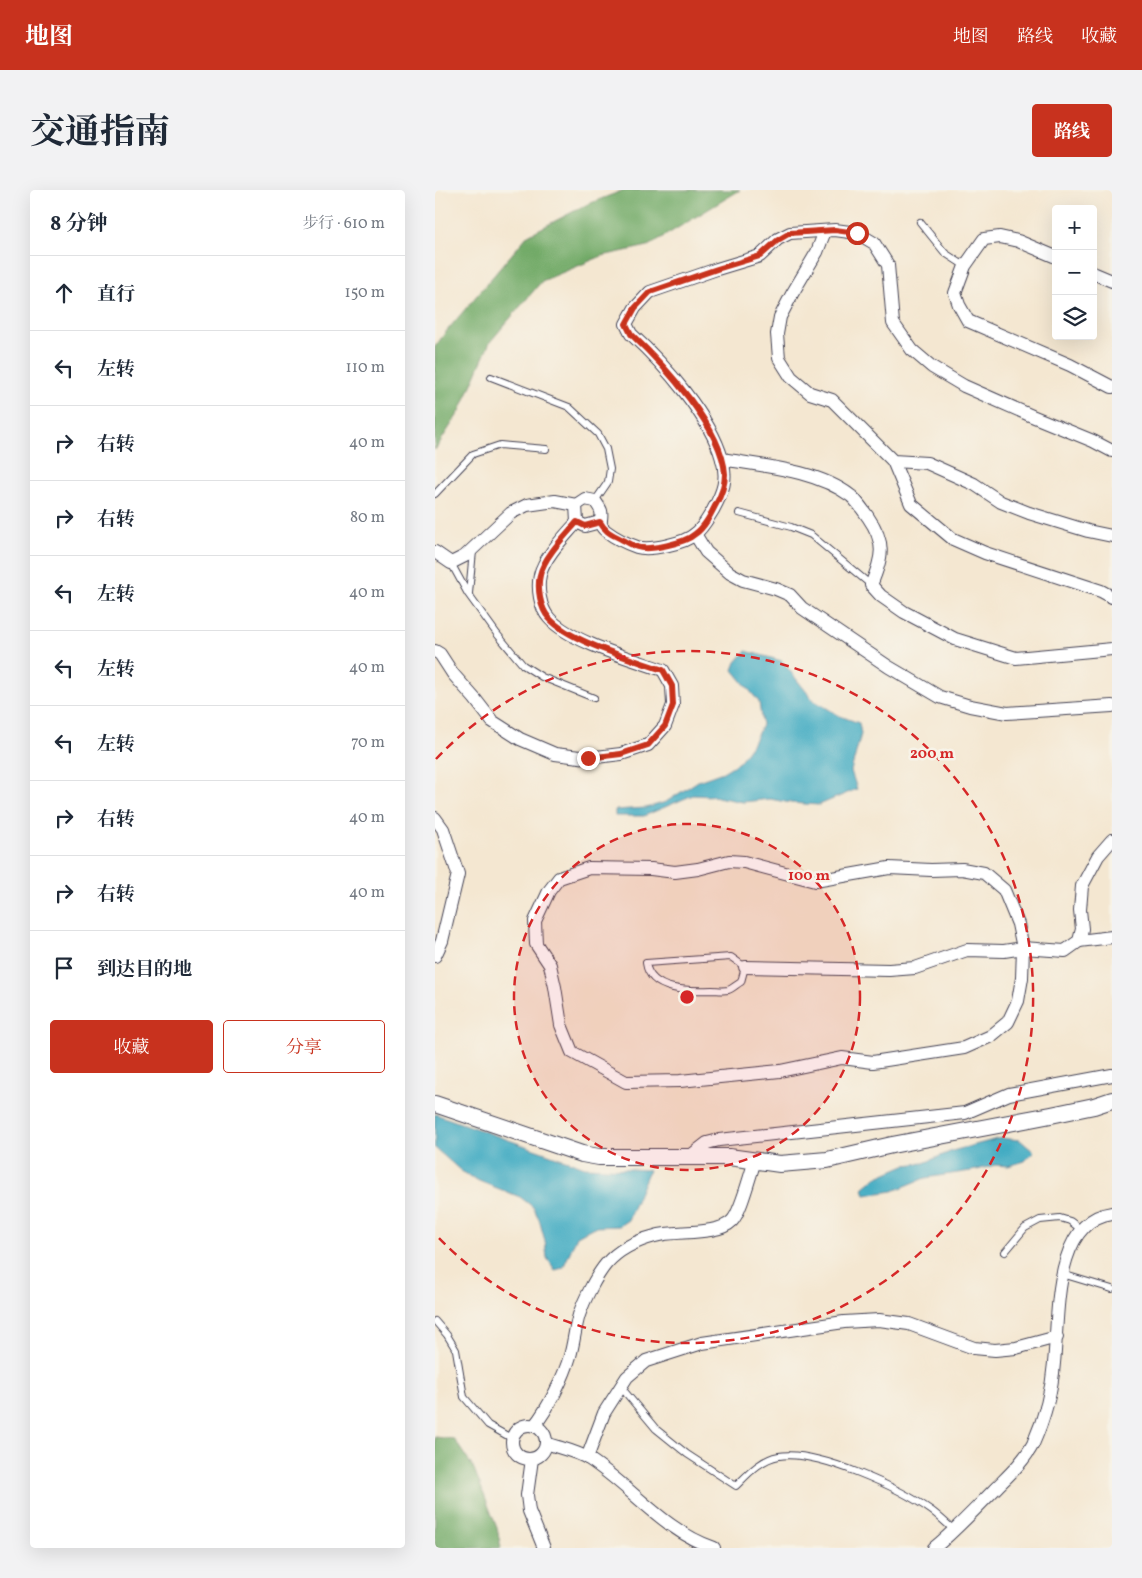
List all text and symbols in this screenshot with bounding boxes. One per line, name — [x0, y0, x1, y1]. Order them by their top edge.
text: 地图 — [25, 21, 73, 55]
text: 地图 — [953, 25, 989, 50]
text: 路线 — [1017, 25, 1053, 50]
text: 收藏 — [1081, 25, 1117, 50]
button: 路线 — [1032, 104, 1112, 157]
text: 交通指南 — [30, 110, 170, 158]
map controls — [1052, 205, 1097, 340]
button: + — [1052, 205, 1097, 250]
text: 8 分钟 — [50, 210, 108, 239]
text: 步行 · 610 m — [302, 213, 385, 235]
route start — [846, 222, 869, 245]
button: − — [1052, 250, 1097, 295]
icon: ahead — [50, 279, 78, 307]
text: 直行 — [97, 282, 135, 308]
text: 150 m — [344, 282, 385, 304]
button: layers — [1052, 295, 1097, 340]
icon: left — [50, 354, 78, 382]
text: 左转 — [97, 357, 135, 383]
text: 110 m — [346, 357, 385, 379]
icon: right — [50, 429, 78, 457]
text: 右转 — [97, 432, 135, 458]
text: 40 m — [349, 432, 385, 454]
icon: right — [50, 504, 78, 532]
text: 右转 — [97, 507, 135, 533]
text: 80 m — [350, 507, 385, 529]
icon: left — [50, 579, 78, 607]
text: 左转 — [97, 582, 135, 608]
text: 40 m — [349, 582, 385, 604]
icon: left — [50, 654, 78, 682]
text: 左转 — [97, 657, 135, 683]
text: 40 m — [349, 657, 385, 679]
icon: left — [50, 729, 78, 757]
text: 左转 — [97, 732, 135, 758]
text: 70 m — [351, 732, 385, 754]
text: 200 m — [910, 744, 954, 765]
route end — [577, 747, 600, 770]
icon: right — [50, 804, 78, 832]
text: 右转 — [97, 807, 135, 833]
text: 40 m — [349, 807, 385, 829]
text: 100 m — [788, 866, 831, 887]
icon: right — [50, 879, 78, 907]
text: 右转 — [97, 882, 135, 908]
text: 40 m — [349, 882, 385, 904]
icon: arrive — [50, 954, 78, 982]
text: 到达目的地 — [97, 957, 192, 983]
centre of rings — [678, 988, 696, 1006]
button: 收藏 — [50, 1020, 213, 1073]
button: 分享 — [223, 1020, 385, 1073]

